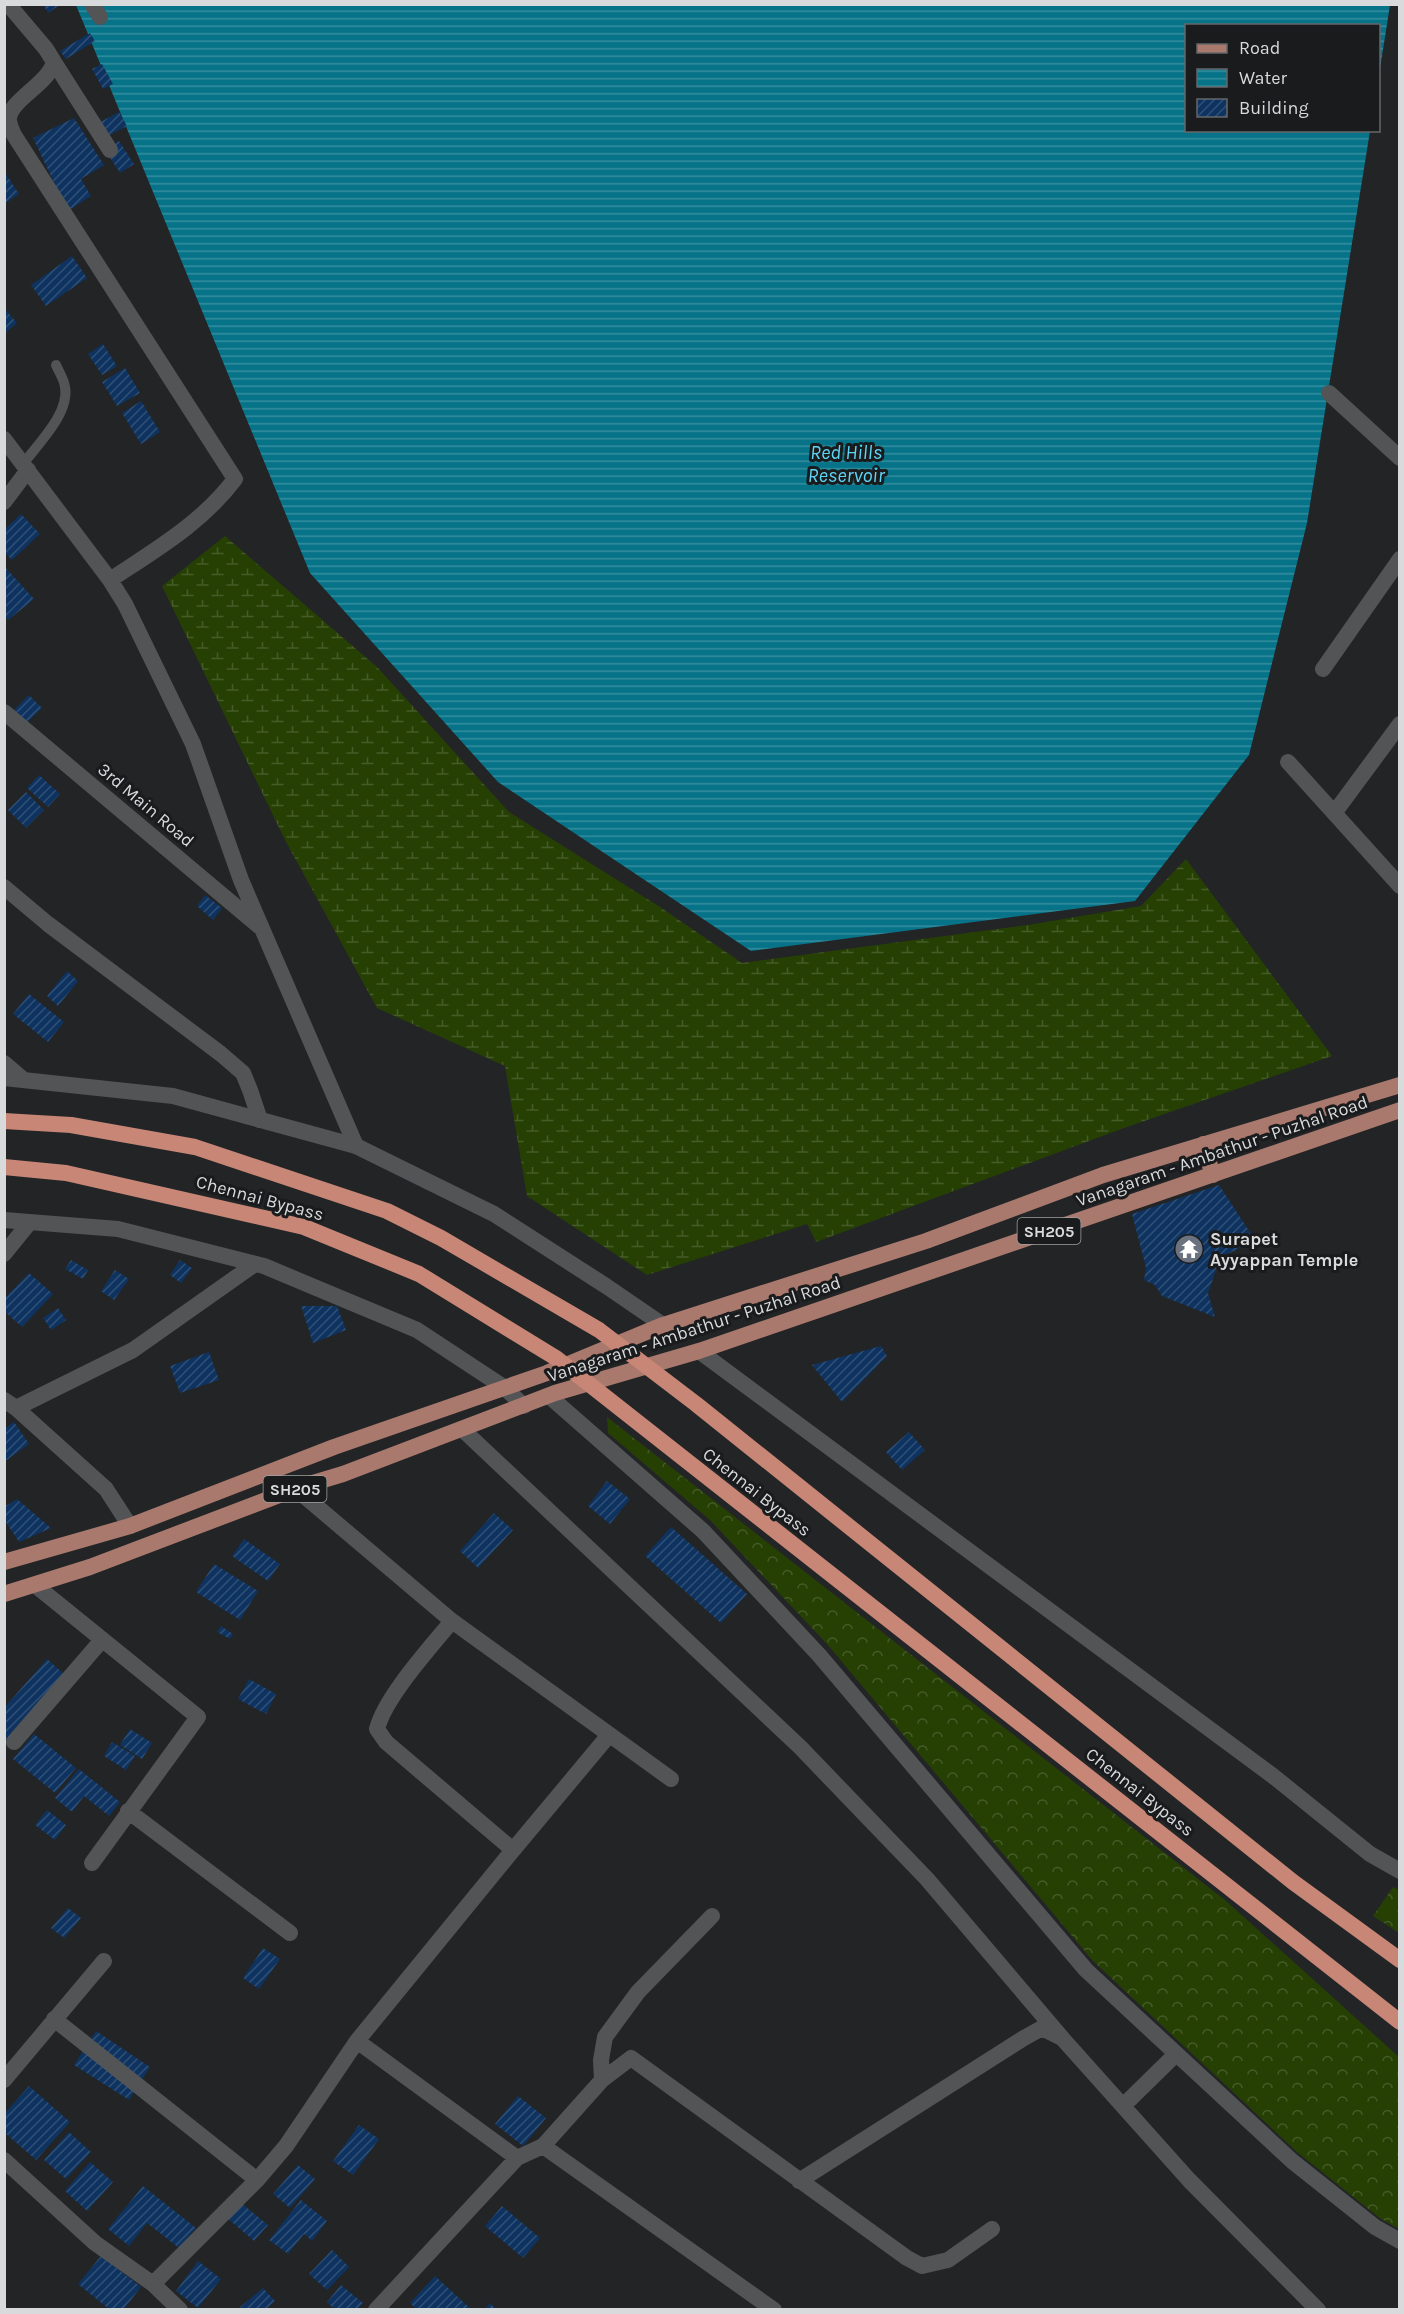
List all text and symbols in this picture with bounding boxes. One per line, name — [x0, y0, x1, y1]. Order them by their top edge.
legend — [1185, 24, 1380, 132]
text: Road — [1239, 37, 1280, 59]
text: Water — [1239, 67, 1287, 89]
text: Building — [1239, 97, 1309, 119]
water label: Red Hills Reservoir — [808, 441, 886, 487]
street label: 3rd Main Road — [93, 758, 199, 852]
street label: Vanagaram - Ambathur - Puzhal Road — [1073, 1091, 1371, 1211]
street label: Chennai Bypass — [194, 1170, 326, 1226]
road number: SH205 — [1018, 1218, 1080, 1244]
place label: Surapet Ayyappan Temple — [1210, 1228, 1358, 1271]
temple icon: Surapet Ayyappan Temple — [1173, 1233, 1205, 1265]
street label: Vanagaram - Ambathur - Puzhal Road — [545, 1271, 843, 1387]
street label: Chennai Bypass — [698, 1443, 816, 1541]
road number: SH205 — [264, 1476, 326, 1502]
street label: Chennai Bypass — [1081, 1743, 1199, 1841]

